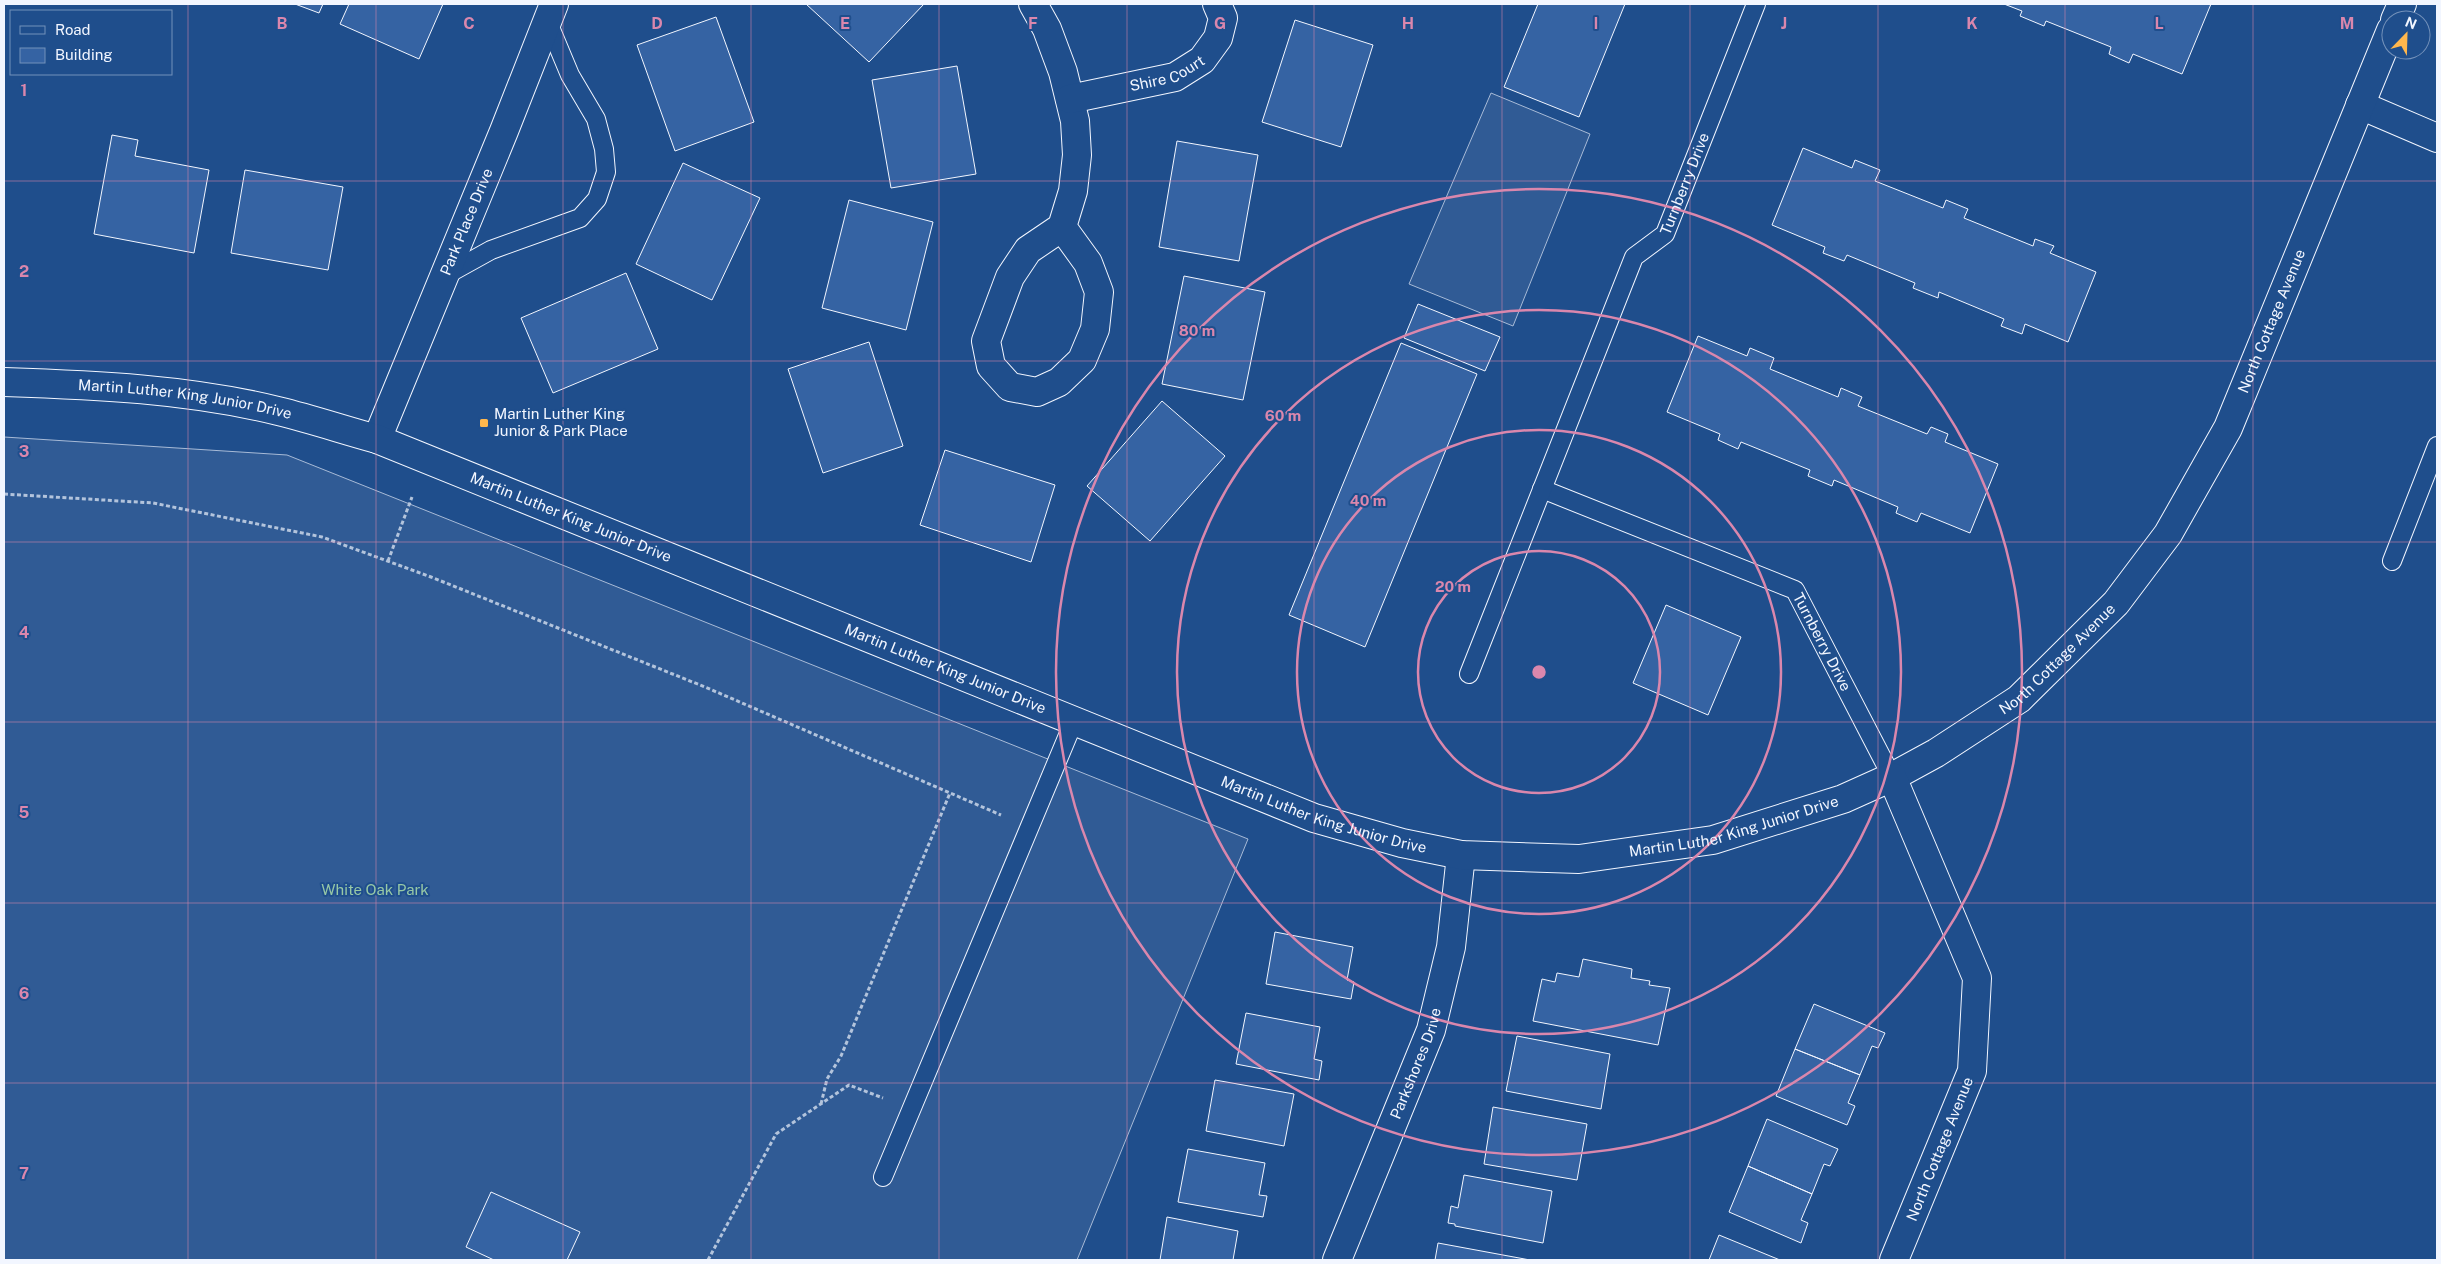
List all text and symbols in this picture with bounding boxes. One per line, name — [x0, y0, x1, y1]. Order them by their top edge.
legend — [10, 10, 172, 75]
north arrow — [2381, 10, 2431, 60]
text: B — [277, 14, 288, 33]
text: C — [463, 14, 475, 33]
text: D — [651, 14, 663, 33]
text: E — [840, 14, 850, 33]
text: F — [1028, 14, 1038, 33]
text: G — [1214, 14, 1226, 33]
text: H — [1402, 14, 1414, 33]
text: I — [1594, 14, 1598, 33]
text: J — [1781, 14, 1787, 33]
text: K — [1966, 14, 1978, 33]
text: L — [2154, 14, 2164, 33]
text: M — [2340, 14, 2354, 33]
text: N — [2403, 14, 2419, 33]
text: Road — [55, 21, 91, 38]
text: Building — [55, 46, 113, 63]
street label: Shire Court — [1128, 51, 1208, 94]
text: 1 — [21, 81, 27, 100]
street label: Turnberry Drive — [1657, 130, 1712, 237]
street label: Park Place Drive — [437, 166, 496, 278]
street label: North Cottage Avenue — [2234, 247, 2308, 395]
text: 2 — [19, 262, 29, 281]
text: 80 m — [1179, 322, 1215, 339]
street label: Martin Luther King Junior Drive — [78, 376, 294, 422]
place label: Martin Luther King Junior & Park Place — [494, 405, 628, 439]
text: 60 m — [1265, 407, 1301, 424]
marker: Martin Luther King Junior & Park Place — [478, 417, 490, 429]
text: 3 — [19, 442, 29, 461]
street label: Martin Luther King Junior Drive — [468, 469, 674, 565]
text: 40 m — [1350, 492, 1386, 509]
text: 20 m — [1435, 578, 1471, 595]
street label: Turnberry Drive — [1790, 590, 1855, 694]
street label: North Cottage Avenue — [1996, 600, 2118, 718]
street label: Martin Luther King Junior Drive — [842, 620, 1049, 717]
text: 4 — [19, 623, 30, 642]
centre of rings — [1530, 663, 1548, 681]
street label: Martin Luther King Junior Drive — [1219, 772, 1428, 856]
street label: Martin Luther King Junior Drive — [1628, 792, 1840, 860]
text: 5 — [19, 803, 30, 822]
park label: White Oak Park — [321, 881, 429, 898]
text: 6 — [19, 984, 29, 1003]
street label: Parkshores Drive — [1387, 1006, 1444, 1121]
street label: North Cottage Avenue — [1903, 1074, 1976, 1223]
text: 7 — [19, 1164, 29, 1183]

